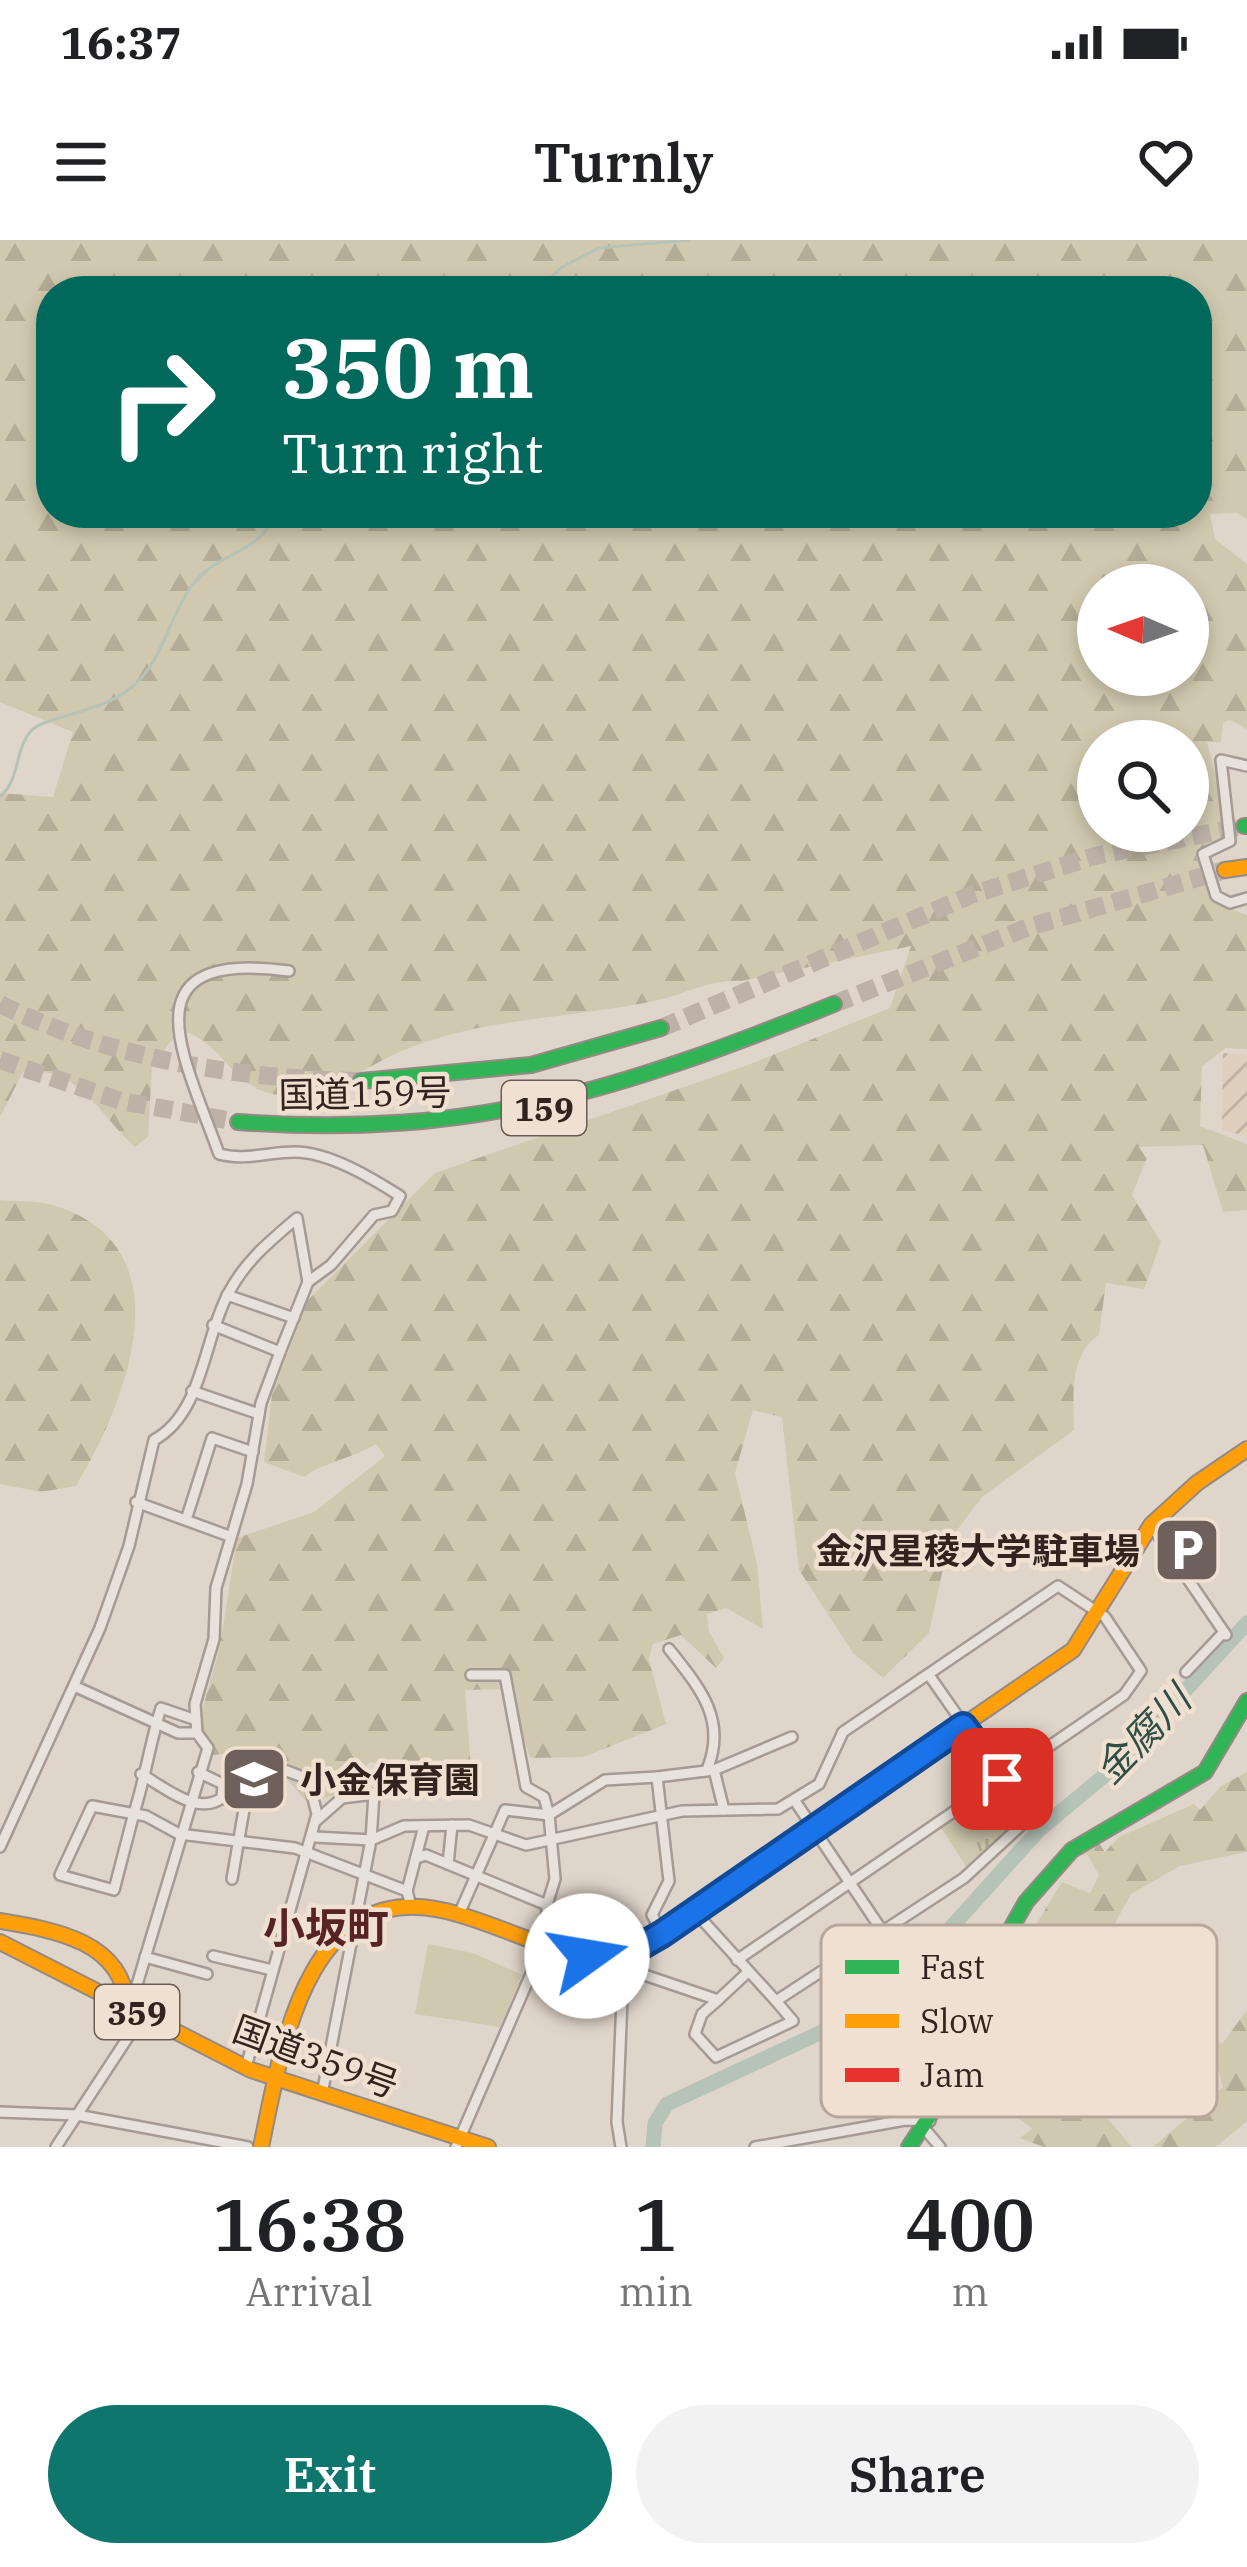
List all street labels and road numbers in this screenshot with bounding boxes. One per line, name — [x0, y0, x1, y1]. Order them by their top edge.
street label: 国道159号 — [278, 1068, 452, 1118]
road number: 159 — [502, 1081, 586, 1135]
road number: 359 — [95, 1985, 179, 2039]
street label: 国道359号 — [227, 2004, 405, 2108]

